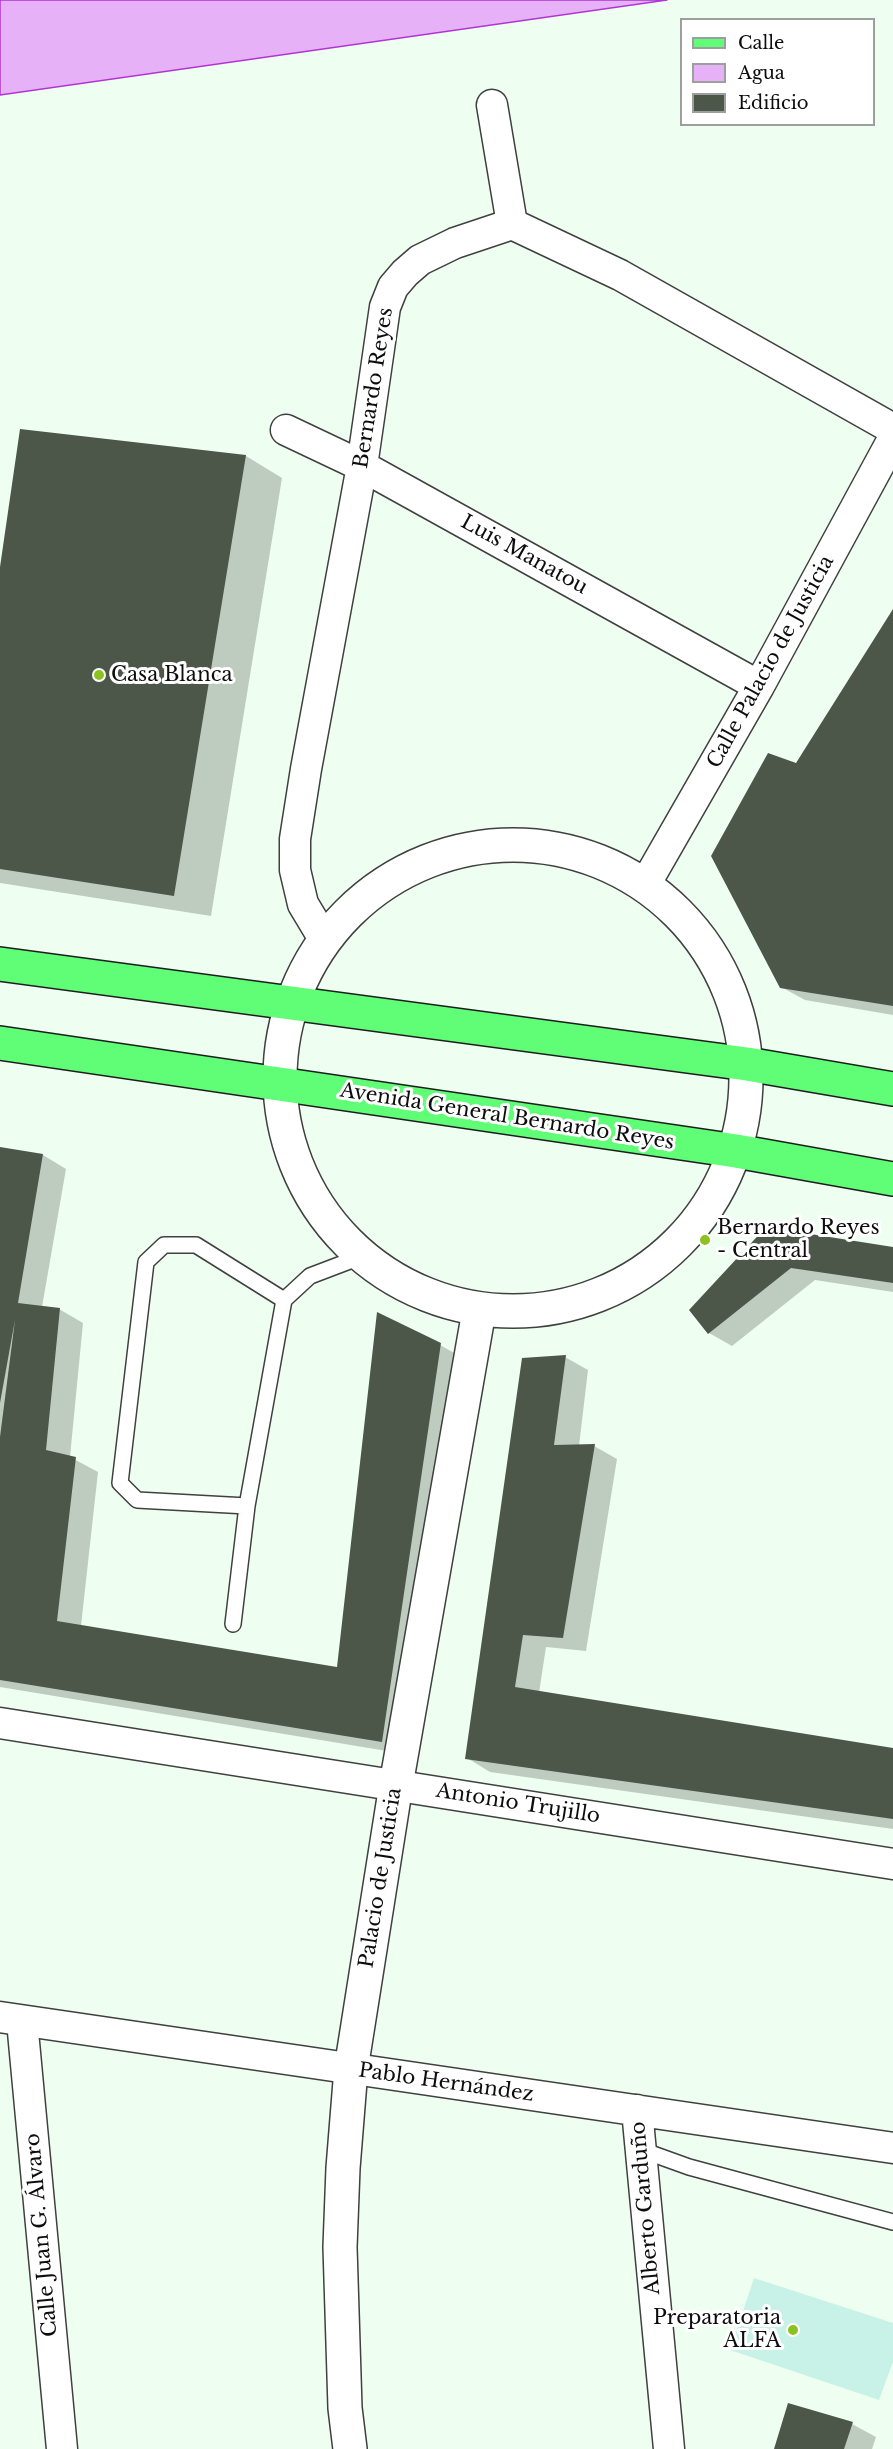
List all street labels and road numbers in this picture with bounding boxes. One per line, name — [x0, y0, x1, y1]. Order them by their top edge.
street label: Bernardo Reyes — [349, 306, 399, 470]
street label: Luis Manatou — [456, 510, 592, 600]
street label: Calle Palacio de Justicia — [702, 551, 840, 773]
street label: Avenida General Bernardo Reyes — [338, 1079, 676, 1155]
street label: Antonio Trujillo — [434, 1779, 602, 1829]
street label: Palacio de Justicia — [355, 1786, 407, 1970]
street label: Pablo Hernández — [357, 2059, 535, 2107]
street label: Alberto Garduño — [626, 2120, 666, 2296]
street label: Calle Juan G. Álvaro — [21, 2132, 63, 2338]

